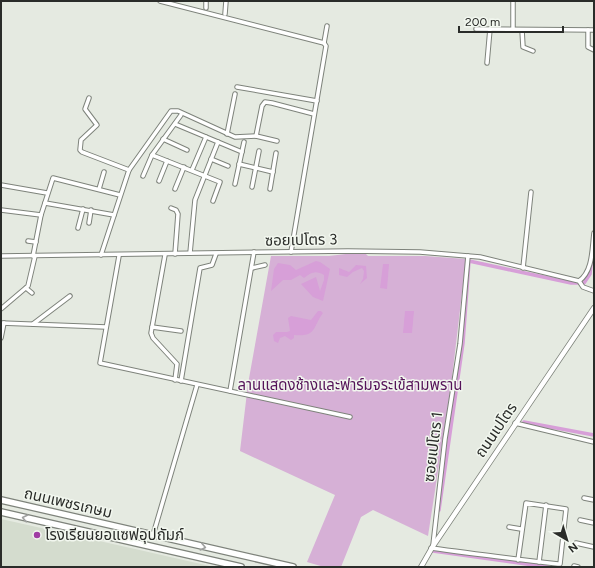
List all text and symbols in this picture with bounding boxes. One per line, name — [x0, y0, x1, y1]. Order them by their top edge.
scale bar — [459, 8, 563, 34]
text: 200 m — [465, 15, 500, 29]
street label: ซอยเปโตร 3 — [265, 230, 337, 250]
park label: ลานแสดงช้างและฟาร์มจระเข้สามพราน — [237, 376, 463, 394]
street label: ถนนเปโตร — [471, 399, 521, 461]
street label: ซอยเปโตร 1 — [420, 411, 446, 483]
street label: ถนนเพชรเกษม — [22, 484, 114, 522]
one-way arrow — [22, 514, 28, 522]
north arrow — [547, 520, 587, 560]
place label: โรงเรียนยอแซฟอุปถัมภ์ — [45, 526, 184, 544]
marker: โรงเรียนยอแซฟอุปถัมภ์ — [32, 530, 42, 540]
text: N — [565, 540, 580, 555]
one-way arrow — [200, 542, 206, 550]

